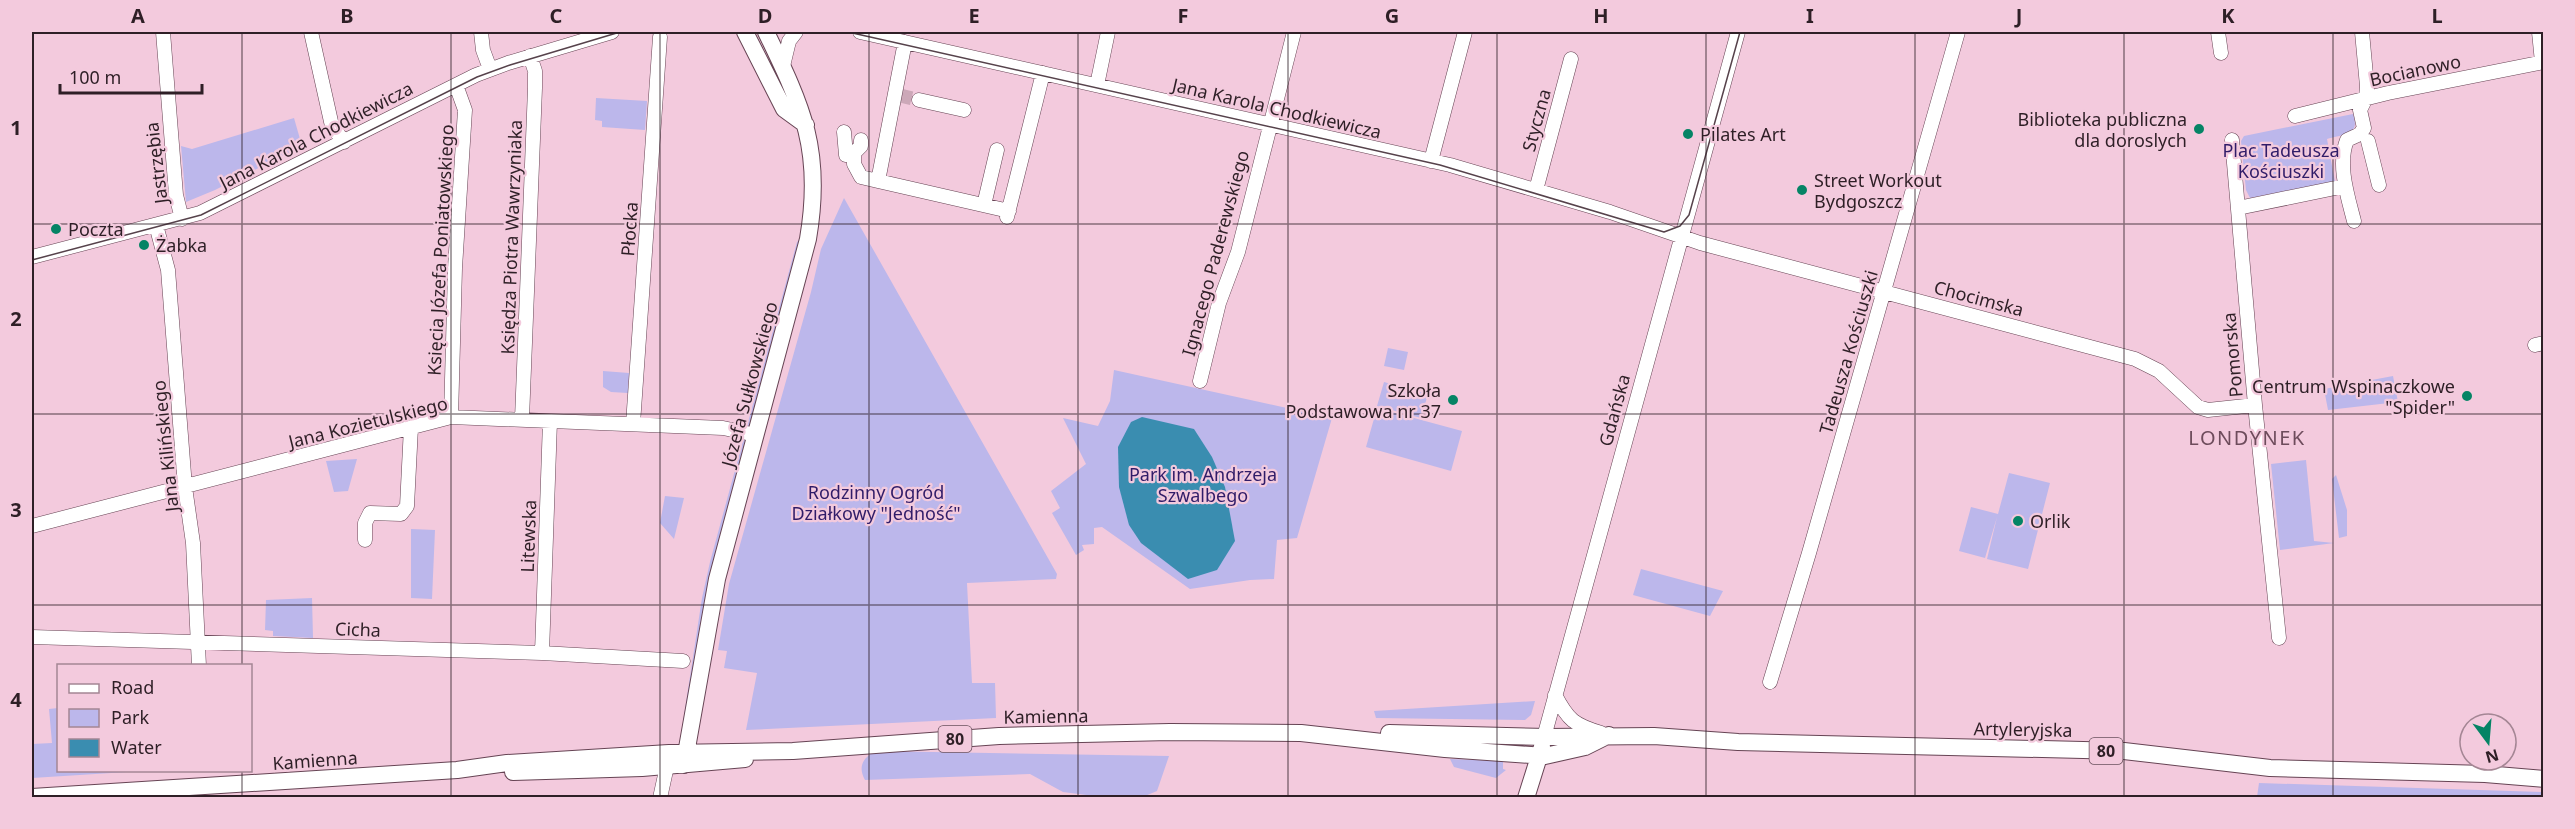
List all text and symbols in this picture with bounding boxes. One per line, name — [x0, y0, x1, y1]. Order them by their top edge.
text: A — [131, 2, 145, 29]
text: B — [340, 2, 354, 29]
text: C — [550, 2, 563, 29]
text: D — [758, 2, 772, 29]
text: E — [968, 2, 980, 29]
text: F — [1178, 2, 1188, 29]
text: G — [1385, 2, 1399, 29]
text: H — [1593, 2, 1609, 29]
text: I — [1806, 2, 1814, 29]
text: J — [2014, 2, 2022, 29]
text: K — [2221, 2, 2235, 29]
text: L — [2431, 2, 2443, 29]
street label: Bocianowo — [2367, 49, 2463, 91]
scale bar — [60, 57, 202, 95]
text: 100 m — [69, 65, 121, 89]
street label: Jana Karola Chodkiewicza — [1168, 72, 1384, 144]
street label: Jana Karola Chodkiewicza — [213, 76, 417, 195]
street label: Styczna — [1516, 86, 1556, 154]
place label: Biblioteka publiczna dla doroslych — [2017, 107, 2187, 152]
text: 1 — [10, 114, 22, 141]
street label: Księdza Piotra Wawrzyniaka — [495, 119, 527, 355]
street label: Jastrzębia — [139, 121, 173, 207]
place label: Pilates Art — [1700, 122, 1786, 146]
marker: Biblioteka publiczna dla doroslych — [2192, 122, 2206, 136]
street label: Księcia Józefa Poniatowskiego — [421, 124, 459, 376]
marker: Pilates Art — [1681, 127, 1695, 141]
park label: Plac Tadeusza Kościuszki — [2222, 138, 2340, 183]
street label: Ignacego Paderewskiego — [1176, 147, 1254, 359]
place label: Street Workout Bydgoszcz — [1814, 168, 1942, 213]
marker: Street Workout Bydgoszcz — [1795, 183, 1809, 197]
street label: Płocka — [615, 201, 643, 257]
place label: Poczta — [68, 217, 123, 241]
marker: Poczta — [49, 222, 63, 236]
place label: Żabka — [156, 233, 207, 257]
marker: Żabka — [137, 238, 151, 252]
street label: Tadeusza Kościuszki — [1813, 267, 1883, 437]
street label: Chocimska — [1932, 275, 2026, 321]
street label: Józefa Sułkowskiego — [715, 299, 783, 471]
text: 2 — [10, 305, 22, 332]
street label: Pomorska — [2216, 311, 2248, 399]
street label: Gdańska — [1593, 371, 1635, 449]
place label: Centrum Wspinaczkowe "Spider" — [2252, 374, 2455, 419]
place label: Szkoła Podstawowa nr 37 — [1285, 378, 1441, 423]
street label: Jana Kilińskiego — [146, 379, 184, 515]
marker: Centrum Wspinaczkowe "Spider" — [2460, 389, 2474, 403]
street label: Jana Kozietulskiego — [284, 391, 450, 454]
marker: Szkoła Podstawowa nr 37 — [1446, 393, 1460, 407]
district label: LONDYNEK — [2188, 424, 2306, 451]
park label: Park im. Andrzeja Szwalbego — [1129, 462, 1277, 507]
park label: Rodzinny Ogród Działkowy "Jedność" — [791, 480, 961, 525]
text: 3 — [10, 496, 22, 523]
street label: Litewska — [515, 499, 541, 573]
place label: Orlik — [2030, 509, 2071, 533]
marker: Orlik — [2011, 514, 2025, 528]
street label: Cicha — [335, 616, 381, 642]
legend — [57, 664, 252, 772]
text: Road — [111, 675, 154, 699]
text: 4 — [10, 686, 22, 713]
street label: Kamienna — [1003, 703, 1089, 729]
text: Park — [111, 705, 149, 729]
north arrow — [2458, 712, 2518, 772]
street label: Artyleryjska — [1973, 716, 2073, 742]
road number: 80 — [938, 726, 972, 752]
text: Water — [111, 735, 162, 759]
road number: 80 — [2090, 738, 2122, 764]
text: N — [2483, 744, 2501, 769]
street label: Kamienna — [272, 745, 358, 775]

